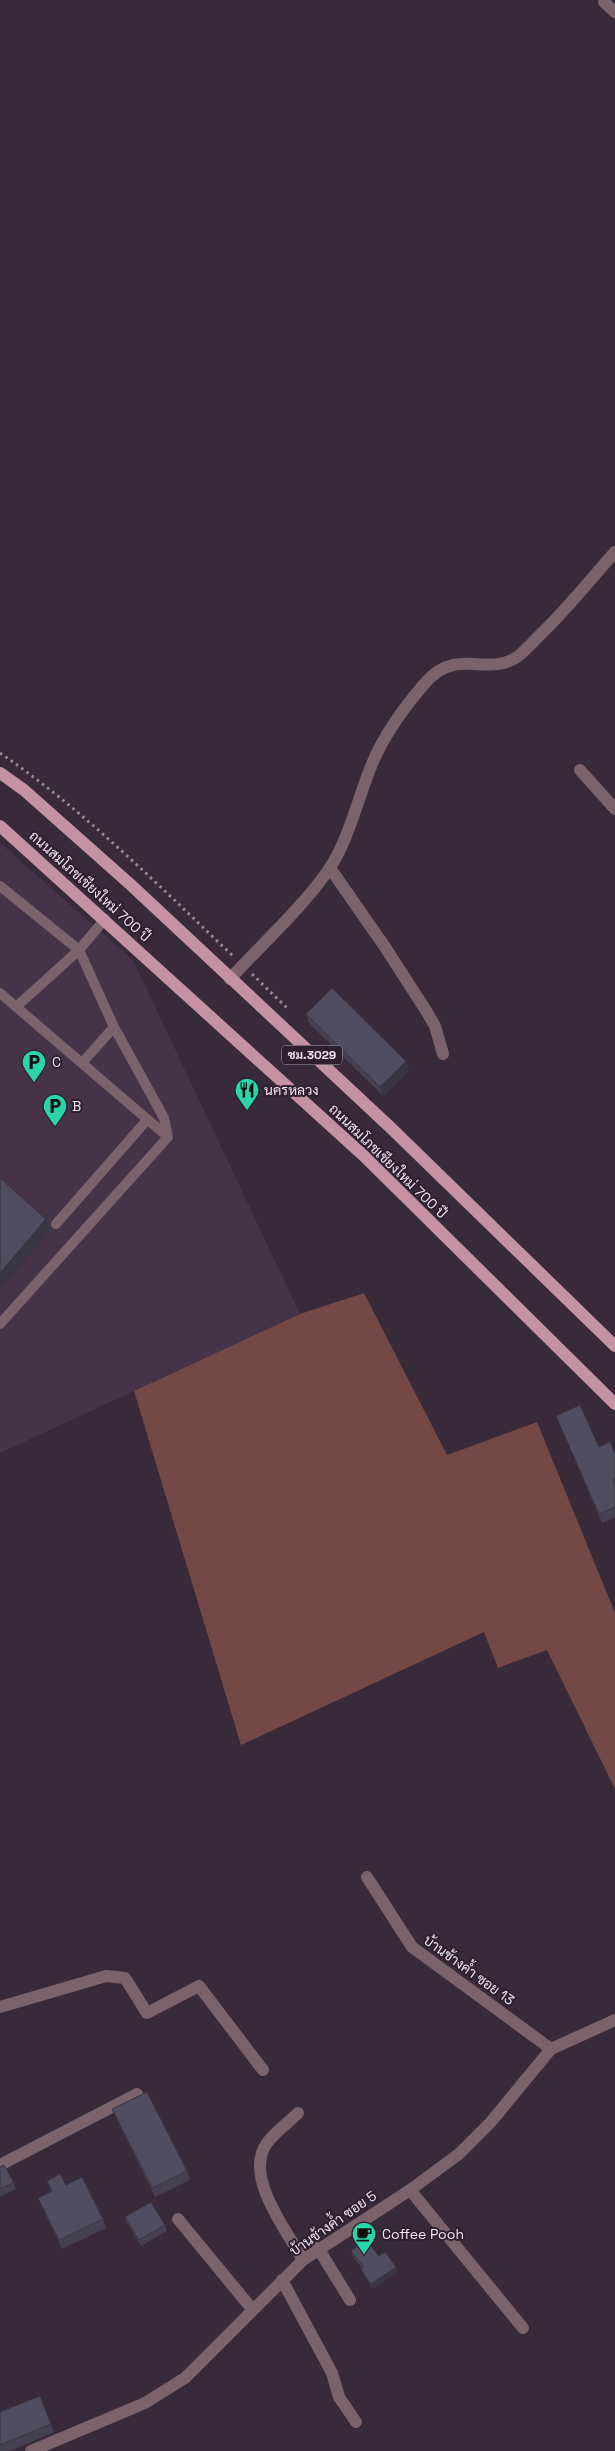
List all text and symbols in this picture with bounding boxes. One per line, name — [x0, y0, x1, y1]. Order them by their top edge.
street label: ถนนสมโภชเชียงใหม่ 700 ปี — [26, 827, 154, 945]
road number: ชม.3029 — [282, 1046, 342, 1064]
parking icon: C — [21, 1049, 47, 1083]
place label: C — [52, 1053, 61, 1071]
restaurant icon: นครหลวง — [234, 1077, 260, 1111]
place label: นครหลวง — [264, 1081, 319, 1099]
parking icon: B — [42, 1093, 68, 1127]
place label: B — [72, 1097, 81, 1115]
street label: ถนนสมโภชเชียงใหม่ 700 ปี — [325, 1100, 451, 1222]
street label: บ้านช้างค้ำ ซอย 13 — [420, 1929, 520, 2009]
street label: บ้านช้างค้ำ ซอย 5 — [284, 2184, 380, 2260]
cafe icon: Coffee Pooh — [351, 2221, 377, 2255]
place label: Coffee Pooh — [382, 2225, 464, 2243]

